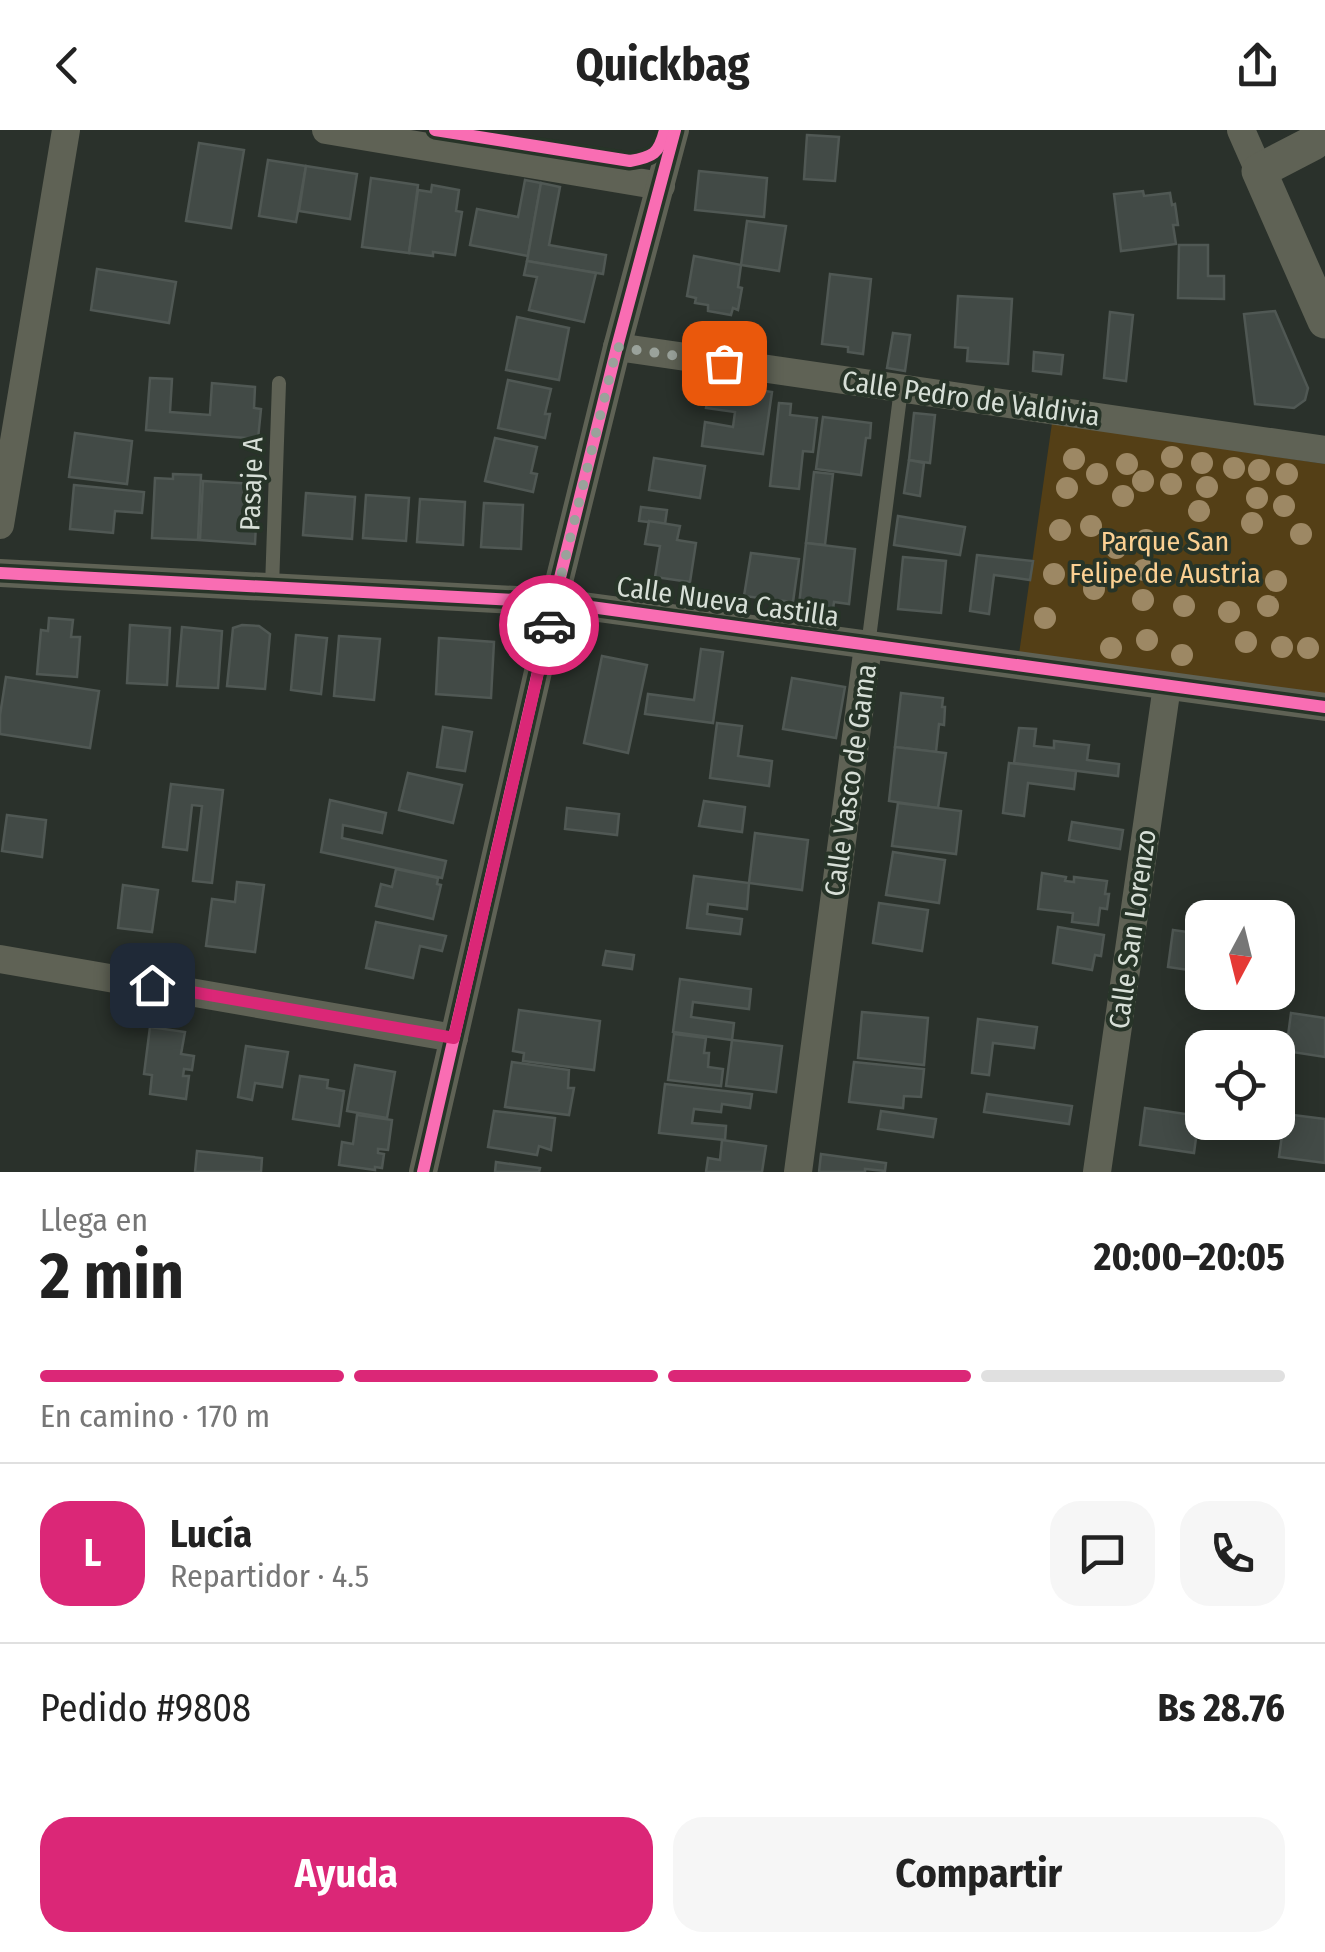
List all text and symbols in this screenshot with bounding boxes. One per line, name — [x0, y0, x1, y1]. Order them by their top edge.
icon: back — [40, 38, 95, 93]
text: Quickbag — [575, 38, 750, 92]
icon: share — [1230, 38, 1285, 93]
pin — [682, 321, 767, 406]
icon: bag — [697, 336, 752, 391]
street label: Calle Pedro de Valdivia — [840, 364, 1102, 433]
street label: Pasaje A — [233, 436, 270, 532]
park label: Parque San Felipe de Austria — [1069, 525, 1261, 590]
street label: Calle Nueva Castilla — [615, 570, 841, 633]
courier — [499, 575, 599, 675]
icon: car — [522, 598, 577, 653]
street label: Calle Vasco de Gama — [818, 662, 883, 898]
street label: Calle San Lorenzo — [1102, 827, 1163, 1031]
north arrow — [1185, 900, 1295, 1010]
map controls — [1185, 900, 1295, 1140]
pin — [110, 943, 195, 1028]
icon: home — [125, 958, 180, 1013]
button: locate — [1185, 1030, 1295, 1140]
text: Llega en — [40, 1201, 148, 1239]
text: 20:00–20:05 — [1094, 1234, 1285, 1280]
text: 2 min — [40, 1237, 184, 1315]
text: En camino · 170 m — [40, 1397, 270, 1435]
button: chat — [1050, 1501, 1155, 1606]
button: phone — [1180, 1501, 1285, 1606]
text: Lucía — [170, 1511, 252, 1557]
text: L — [84, 1530, 101, 1576]
text: Repartidor · 4.5 — [170, 1557, 369, 1595]
text: Pedido #9808 — [40, 1685, 251, 1731]
text: Bs 28.76 — [1157, 1685, 1285, 1731]
button: Ayuda — [40, 1817, 653, 1932]
button: Compartir — [673, 1817, 1285, 1932]

